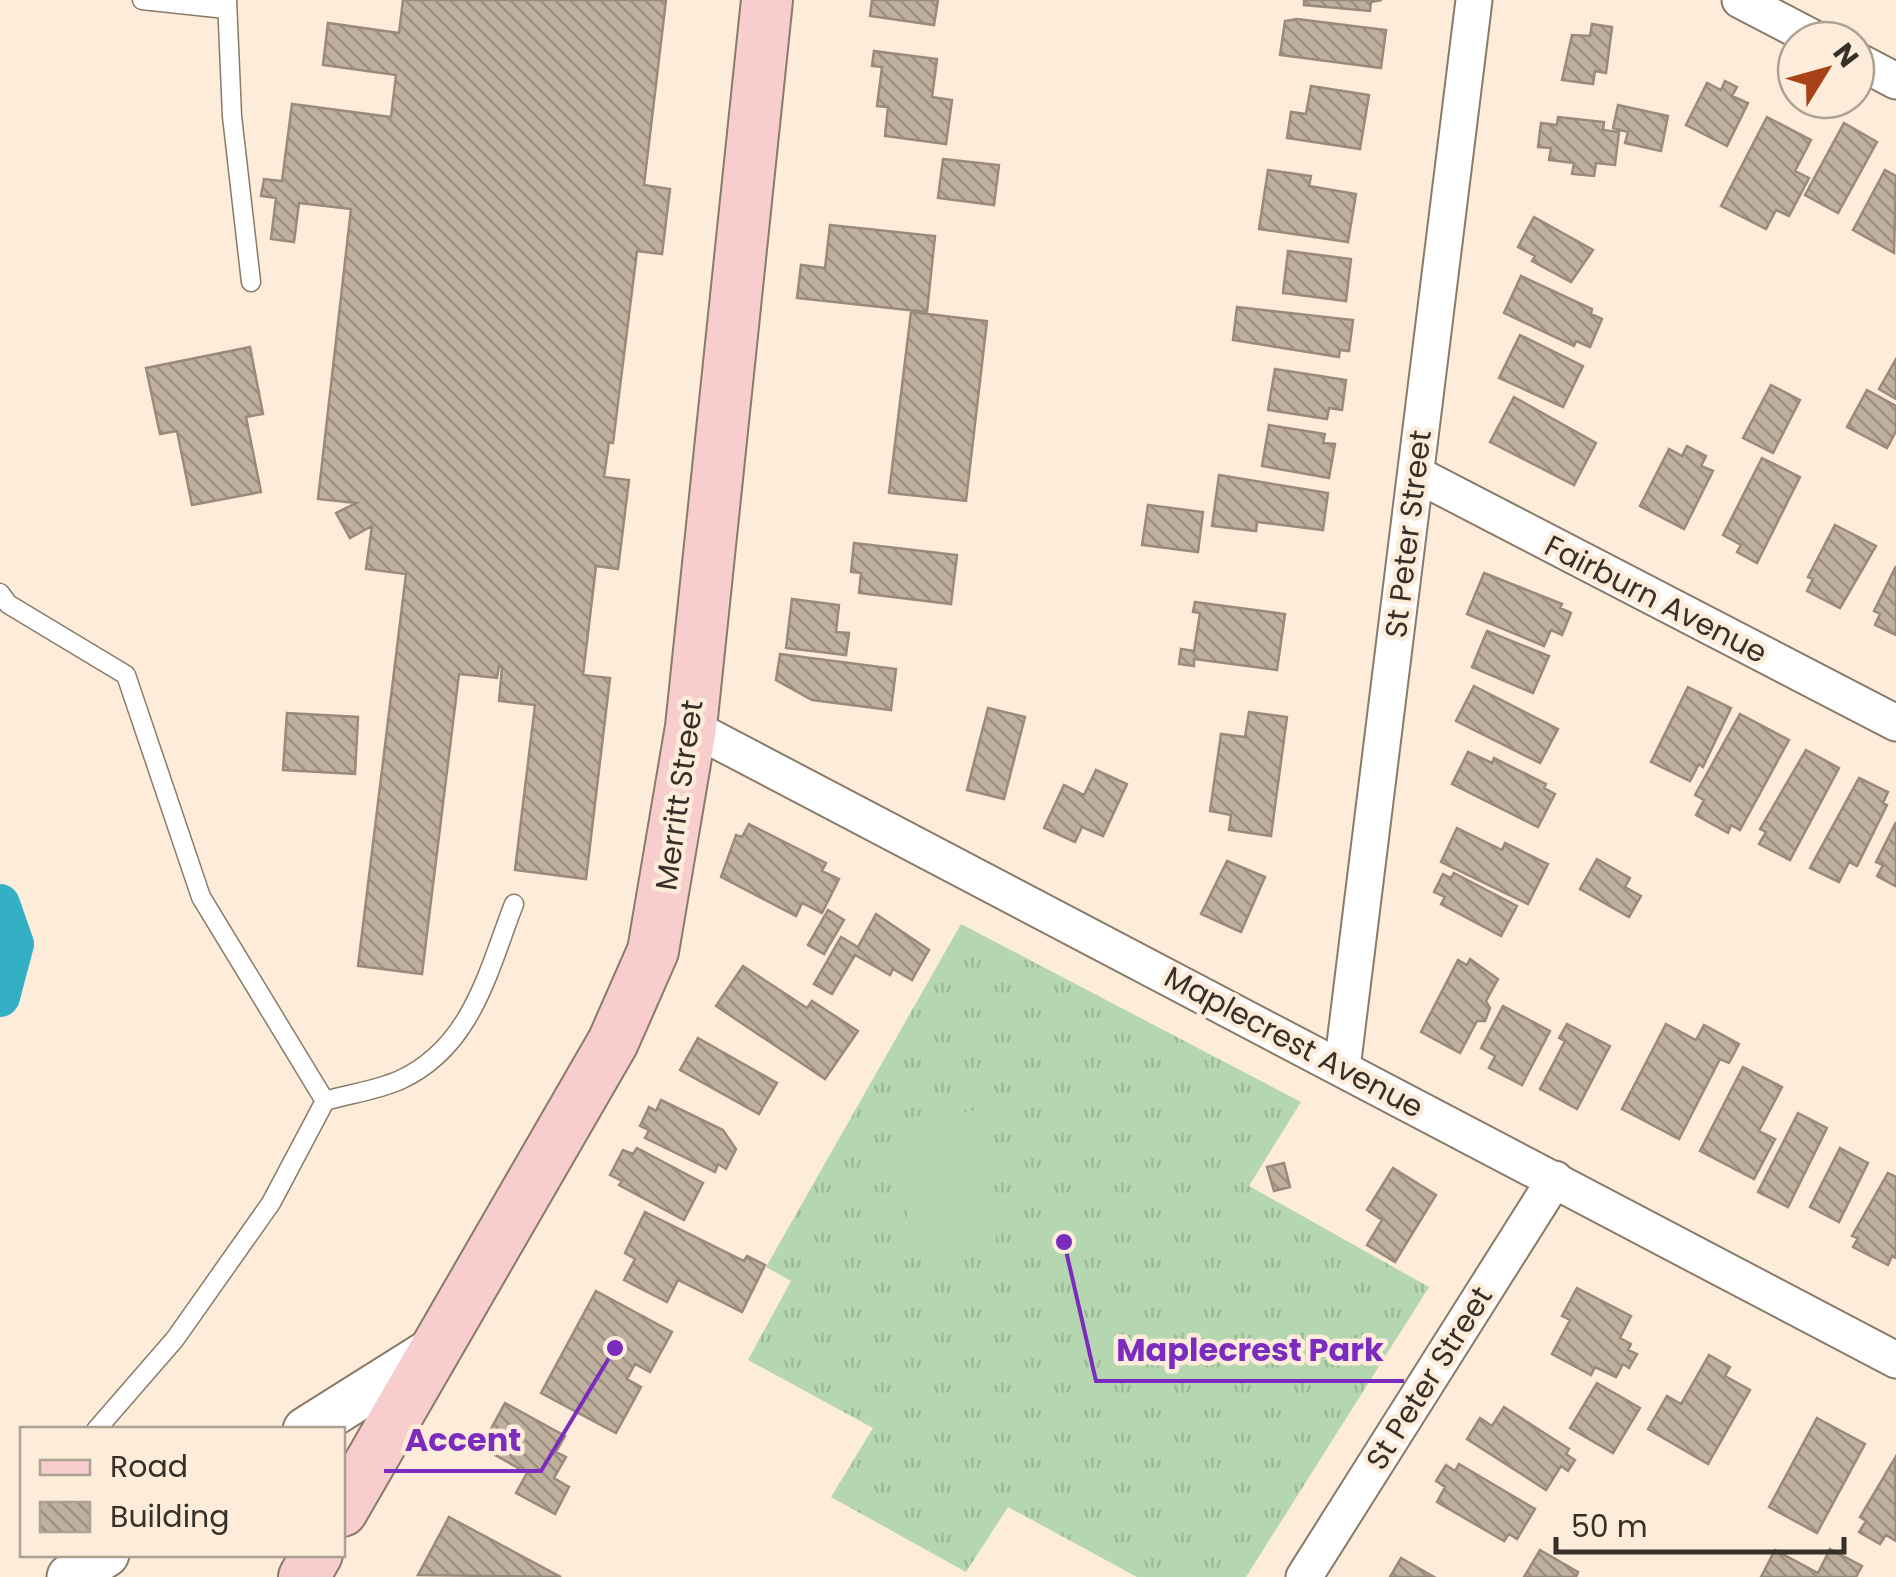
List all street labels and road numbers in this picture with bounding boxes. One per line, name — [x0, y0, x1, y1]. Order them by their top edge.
street label: St Peter Street — [1374, 428, 1442, 640]
street label: Fairburn Avenue — [1537, 524, 1775, 674]
street label: Merritt Street — [644, 697, 714, 893]
street label: Maplecrest Avenue — [1157, 956, 1431, 1128]
street label: St Peter Street — [1355, 1278, 1503, 1478]

